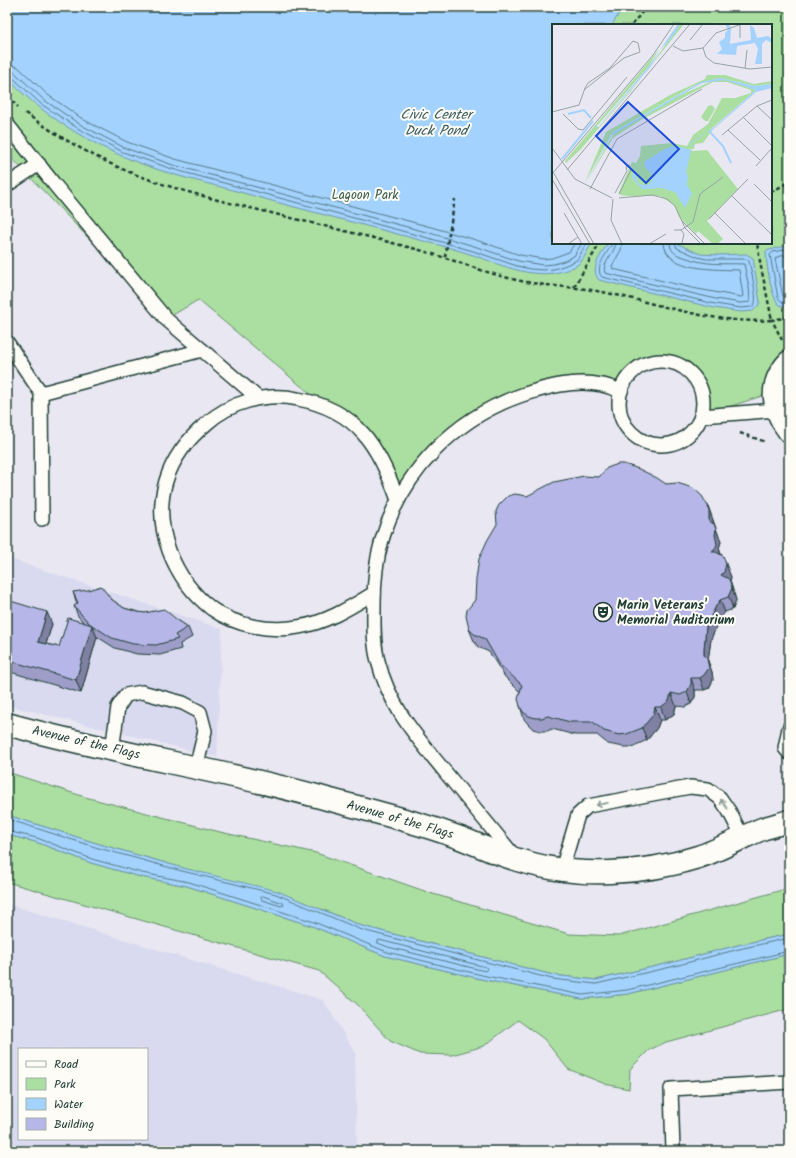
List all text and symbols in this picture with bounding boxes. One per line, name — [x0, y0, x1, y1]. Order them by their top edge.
inset map — [552, 24, 772, 244]
water label: Civic Center Duck Pond — [400, 104, 475, 142]
park label: Lagoon Park — [332, 185, 399, 206]
place label: Marin Veterans' Memorial Auditorium — [617, 595, 735, 631]
theatre icon: Marin Veterans' Memorial Auditorium — [592, 601, 614, 623]
street label: Avenue of the Flags — [30, 720, 143, 766]
street label: Avenue of the Flags — [344, 795, 456, 845]
one-way arrow — [720, 799, 728, 810]
one-way arrow — [595, 800, 608, 808]
legend — [18, 1048, 148, 1140]
text: Road — [54, 1055, 79, 1074]
text: Park — [54, 1075, 76, 1094]
text: Water — [54, 1095, 84, 1114]
text: Building — [54, 1115, 94, 1134]

